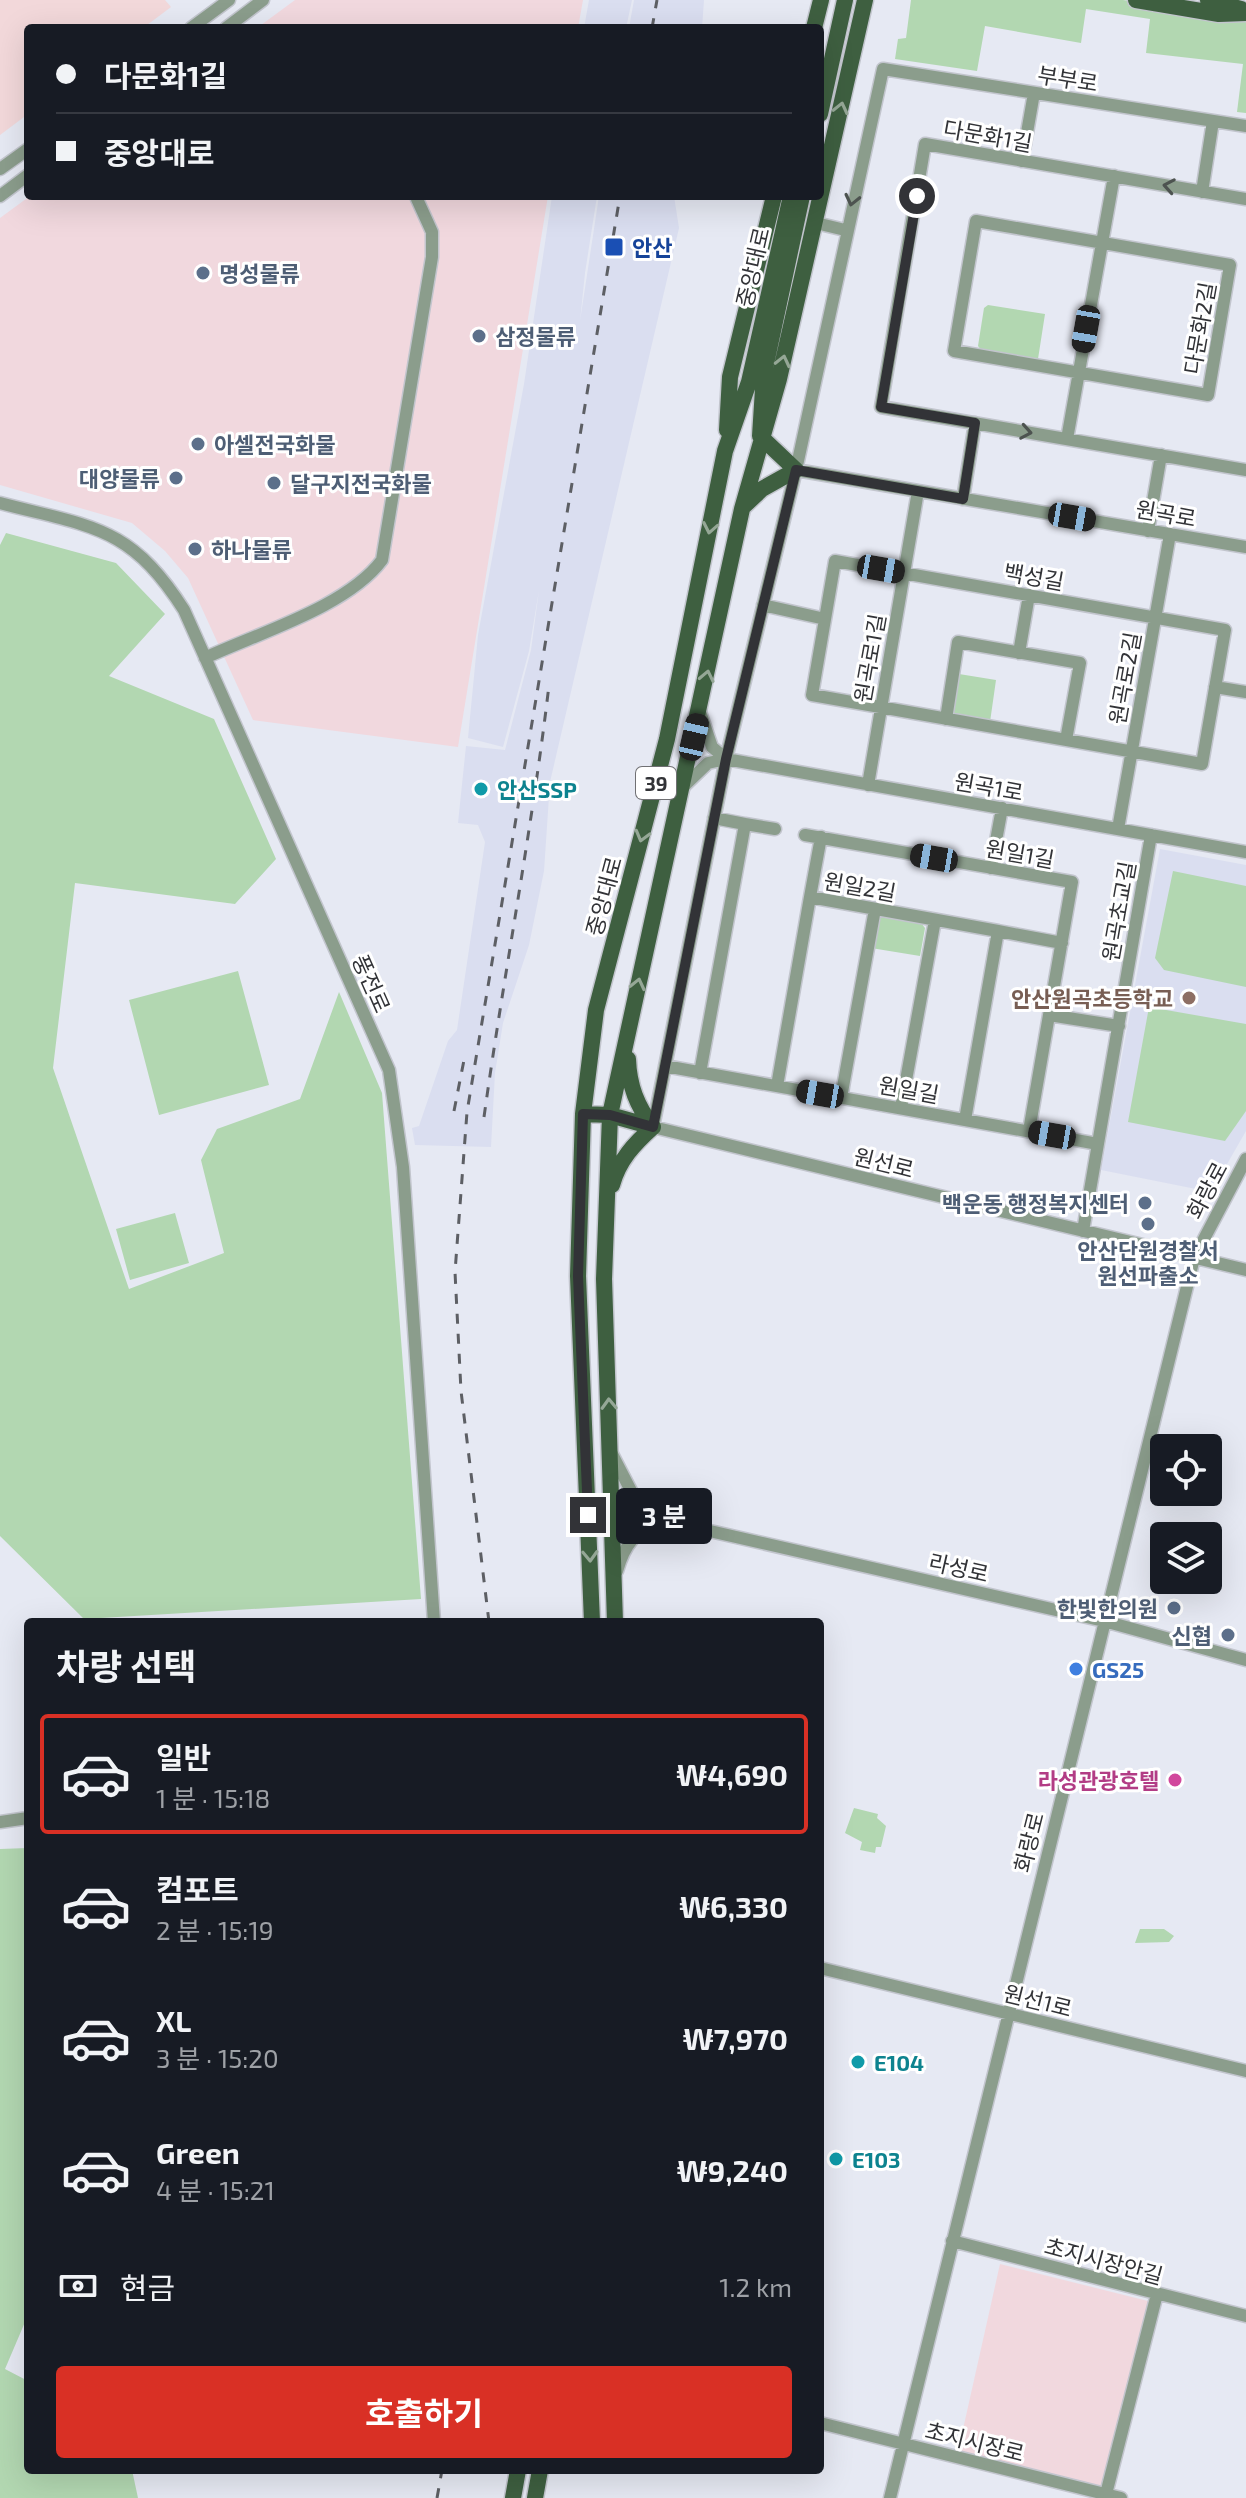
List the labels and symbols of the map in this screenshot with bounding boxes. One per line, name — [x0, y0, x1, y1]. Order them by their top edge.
street label: 부부로 — [1036, 60, 1100, 96]
one-way arrow — [832, 102, 849, 115]
street label: 다문화1길 — [942, 114, 1034, 156]
route start — [899, 178, 935, 214]
one-way arrow — [1162, 178, 1176, 195]
one-way arrow — [845, 192, 862, 206]
street label: 중앙대로 — [730, 225, 774, 309]
place label: 안산 — [632, 234, 672, 260]
marker: 안산 — [603, 236, 625, 258]
place label: 명성물류 — [219, 260, 300, 286]
marker: 명성물류 — [194, 264, 212, 282]
street label: 다문화2길 — [1178, 280, 1220, 376]
car — [1070, 303, 1102, 355]
place label: 삼정물류 — [495, 323, 576, 349]
marker: 삼정물류 — [470, 327, 488, 345]
one-way arrow — [774, 355, 791, 369]
one-way arrow — [1019, 423, 1033, 440]
place label: 아셀전국화물 — [214, 431, 335, 457]
marker: 아셀전국화물 — [189, 435, 207, 453]
place label: 대양물류 — [79, 465, 160, 491]
marker: 대양물류 — [167, 469, 185, 487]
place label: 달구지전국화물 — [290, 470, 432, 496]
marker: 달구지전국화물 — [265, 474, 283, 492]
street label: 원곡로 — [1134, 495, 1198, 531]
car — [1046, 501, 1098, 533]
one-way arrow — [702, 520, 719, 534]
place label: 하나물류 — [211, 536, 292, 562]
marker: 하나물류 — [186, 540, 204, 558]
car — [855, 553, 907, 585]
street label: 백성길 — [1002, 558, 1066, 594]
street label: 원곡로1길 — [848, 612, 890, 704]
street label: 원곡로2길 — [1103, 630, 1145, 726]
one-way arrow — [698, 669, 715, 683]
car — [677, 711, 711, 763]
road number: 39 — [636, 767, 676, 799]
street label: 원곡1로 — [953, 767, 1025, 805]
place label: 안산SSP — [497, 776, 577, 802]
marker: 안산SSP — [472, 780, 490, 798]
one-way arrow — [634, 829, 651, 843]
street label: 원일1길 — [984, 834, 1056, 872]
car — [908, 842, 960, 874]
street label: 중앙대로 — [580, 854, 626, 938]
street label: 원곡초교길 — [1096, 859, 1140, 963]
street label: 원일2길 — [822, 867, 898, 905]
street label: 풍전로 — [348, 950, 396, 1016]
one-way arrow — [629, 978, 646, 991]
place label: 안산원곡초등학교 — [1011, 985, 1173, 1011]
marker: 안산원곡초등학교 — [1180, 989, 1198, 1007]
street label: 원일길 — [877, 1071, 941, 1107]
car — [794, 1078, 846, 1110]
car — [1026, 1119, 1078, 1151]
street label: 원선로 — [851, 1142, 917, 1182]
street label: 화랑로 — [1180, 1157, 1232, 1223]
place label: 백운동 행정복지센터 — [942, 1190, 1129, 1216]
marker: 백운동 행정복지센터 — [1136, 1194, 1154, 1212]
marker: 안산단원경찰서 원선파출소 — [1139, 1215, 1157, 1233]
place label: 안산단원경찰서 원선파출소 — [1077, 1237, 1219, 1288]
one-way arrow — [601, 1397, 618, 1410]
callout: 3 분 — [616, 1487, 712, 1543]
route end — [570, 1497, 606, 1533]
street label: 라성로 — [926, 1548, 992, 1586]
one-way arrow — [581, 1550, 598, 1563]
place label: 한빛한의원 — [1057, 1595, 1158, 1621]
marker: 한빛한의원 — [1165, 1599, 1183, 1617]
place label: 신협 — [1172, 1622, 1212, 1648]
marker: 신협 — [1219, 1626, 1237, 1644]
place label: GS25 — [1092, 1656, 1144, 1682]
marker: GS25 — [1067, 1660, 1085, 1678]
place label: 라성관광호텔 — [1038, 1767, 1159, 1793]
marker: 라성관광호텔 — [1166, 1771, 1184, 1789]
street label: 화랑로 — [1008, 1809, 1048, 1875]
street label: 원선1로 — [1001, 1979, 1075, 2021]
place label: E104 — [874, 2049, 924, 2075]
marker: E104 — [849, 2053, 867, 2071]
place label: E103 — [852, 2146, 901, 2172]
marker: E103 — [827, 2150, 845, 2168]
street label: 초지시장안길 — [1042, 2232, 1166, 2288]
street label: 초지시장로 — [923, 2416, 1027, 2466]

